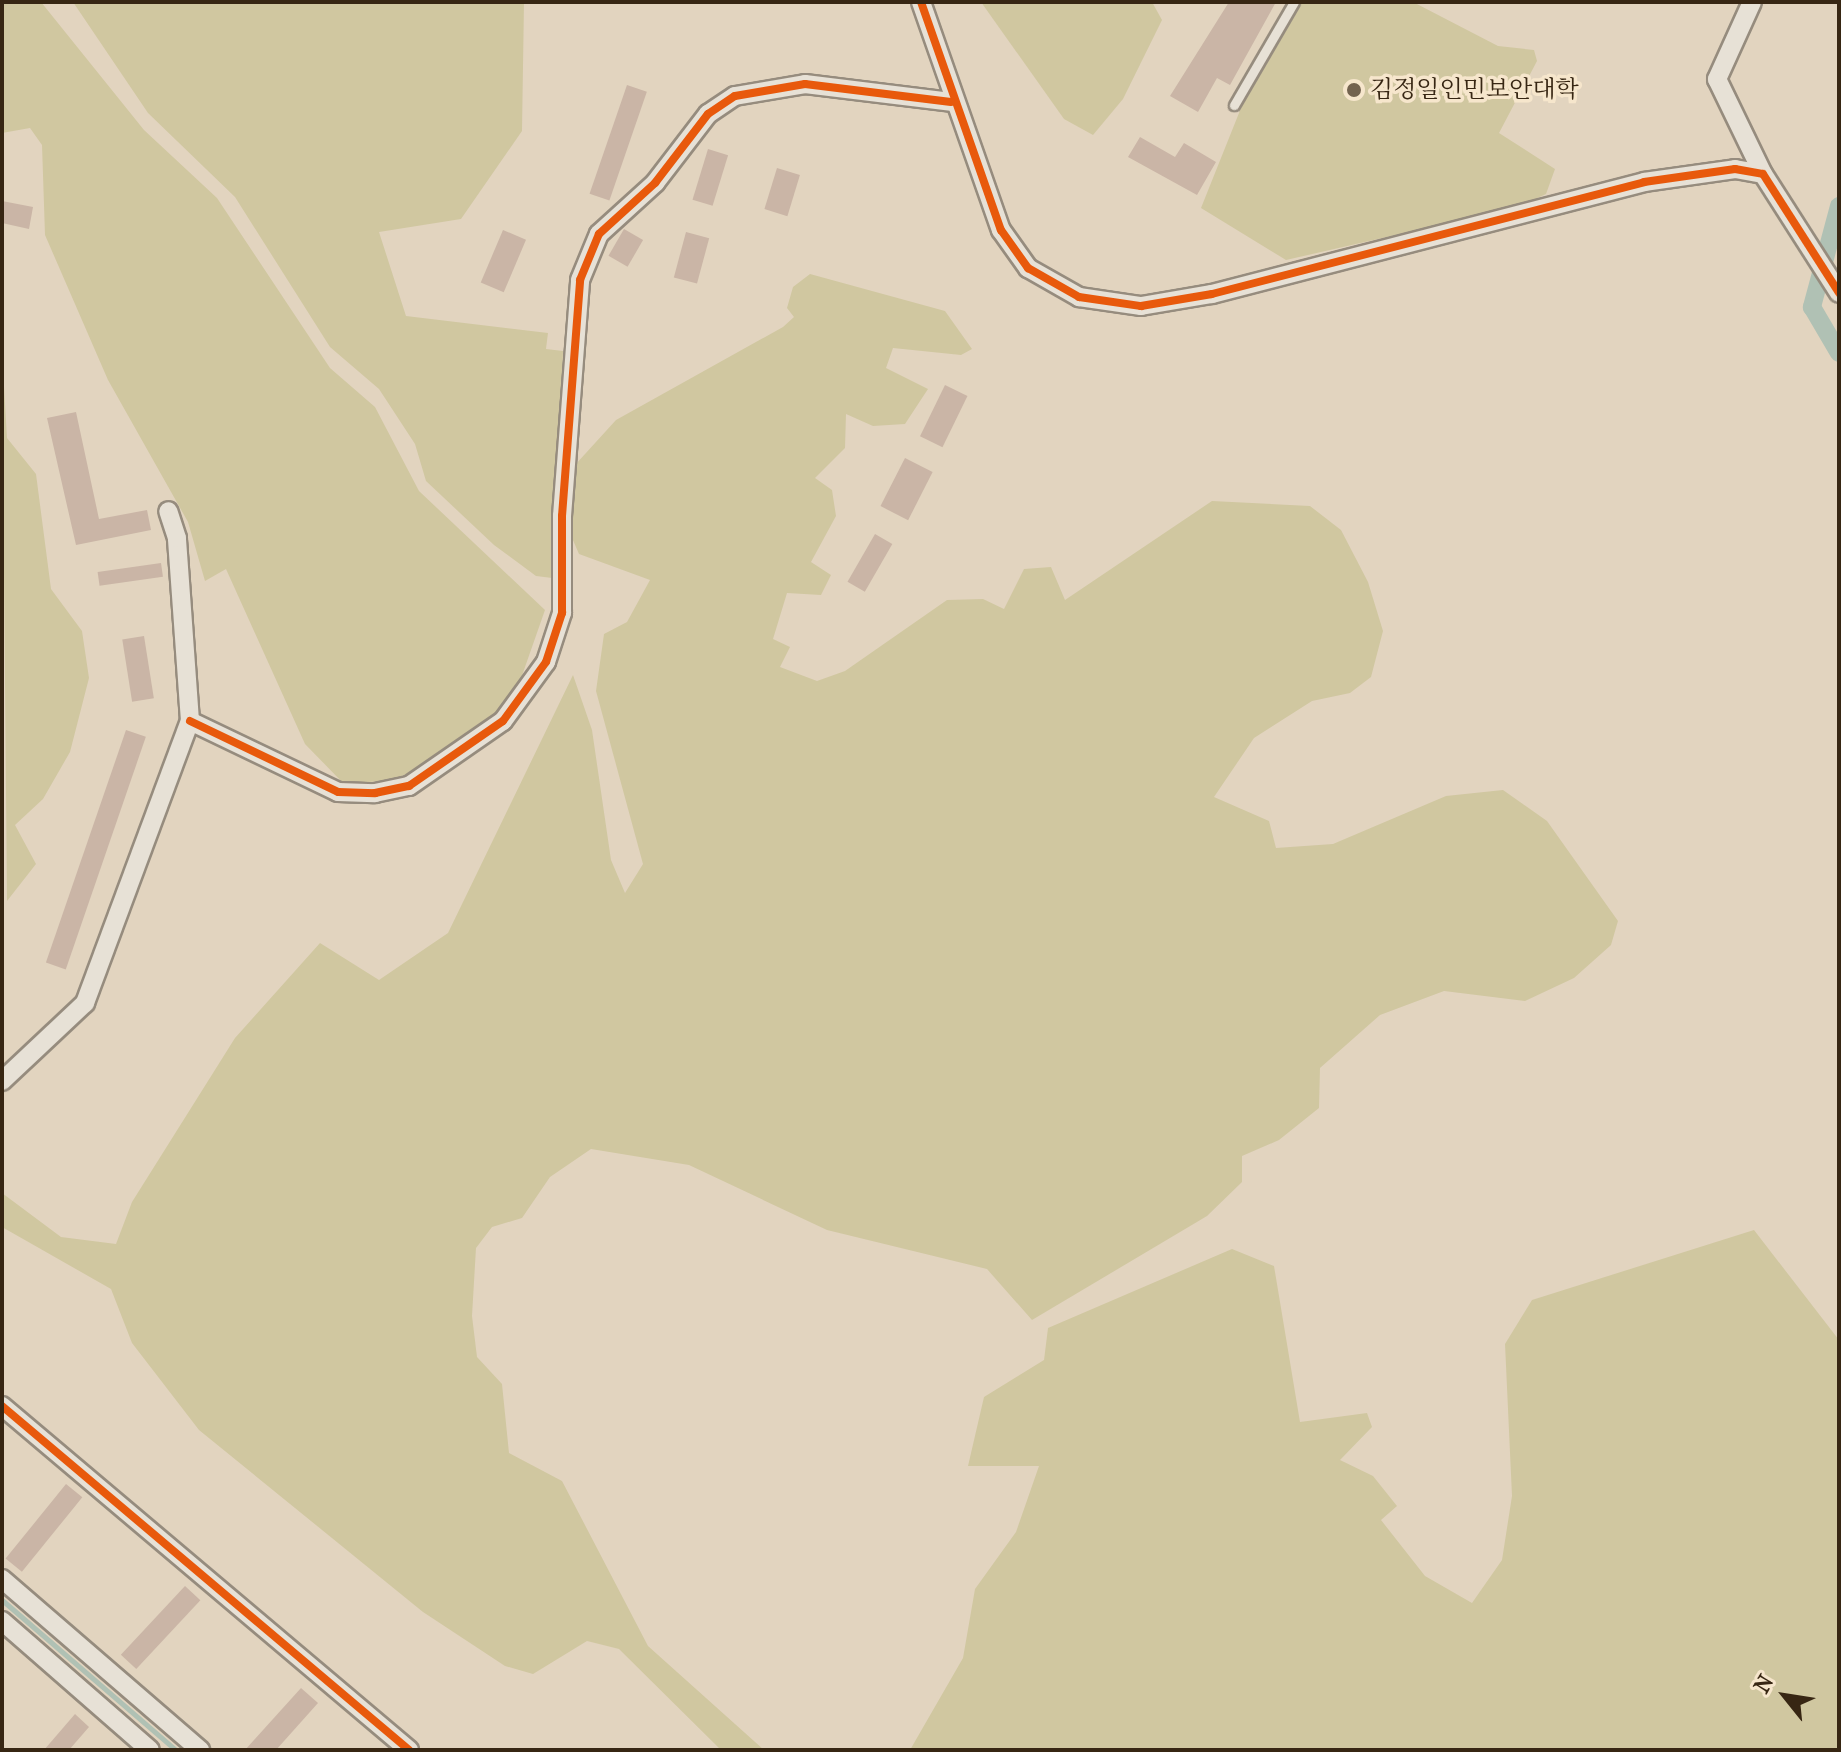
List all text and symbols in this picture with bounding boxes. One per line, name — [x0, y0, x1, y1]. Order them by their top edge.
place label: 김정일인민보안대학 — [1370, 76, 1579, 104]
marker: 김정일인민보안대학 — [1345, 81, 1363, 99]
north arrow — [1745, 1656, 1825, 1736]
text: N — [1749, 1670, 1780, 1698]

